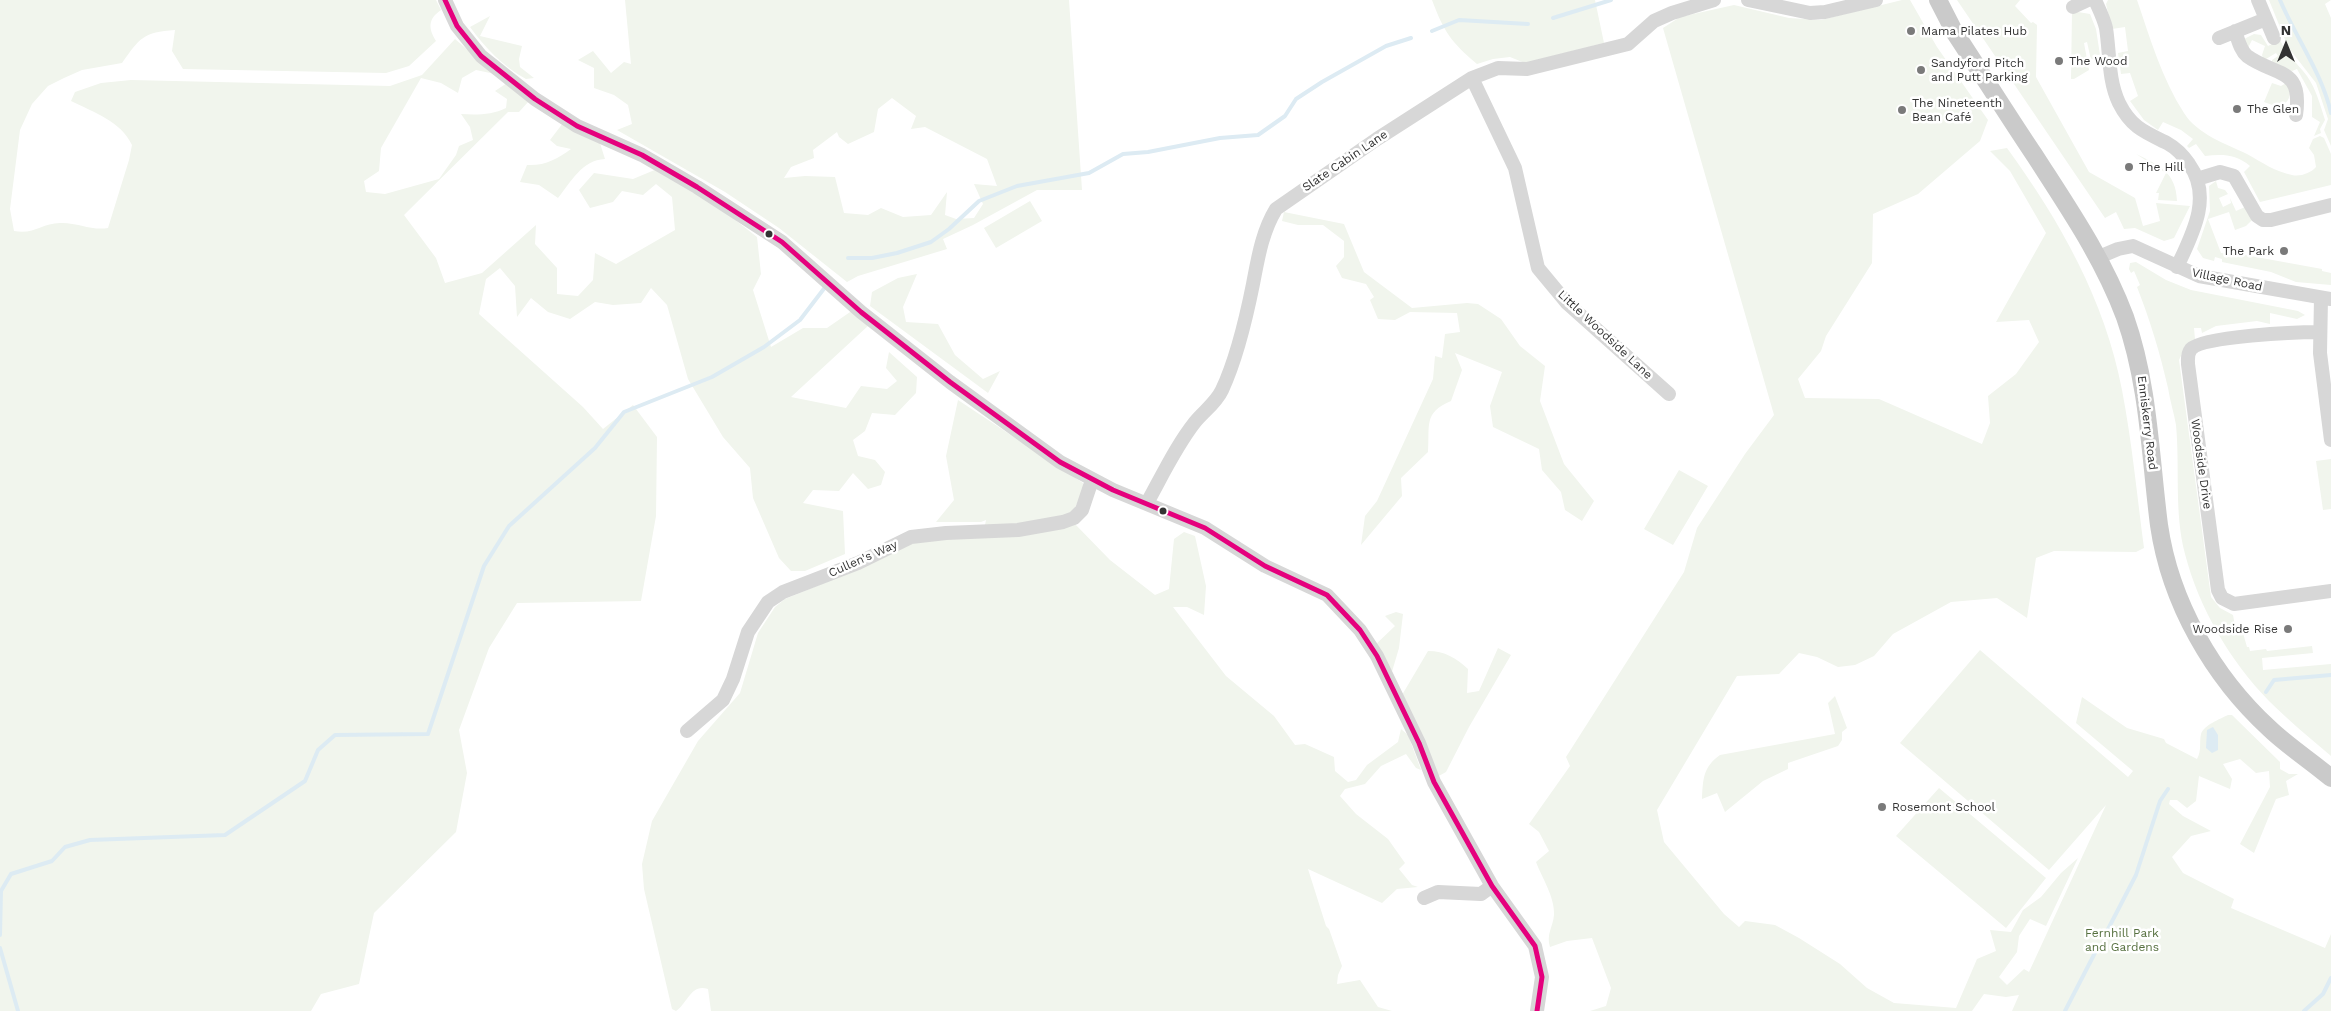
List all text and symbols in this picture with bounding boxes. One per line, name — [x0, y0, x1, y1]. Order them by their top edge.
north arrow — [2261, 20, 2311, 70]
text: N — [2281, 22, 2291, 38]
place label: Mama Pilates Hub — [1921, 24, 2027, 38]
marker: Mama Pilates Hub — [1905, 25, 1917, 37]
place label: The Wood — [2069, 54, 2127, 68]
marker: The Wood — [2053, 55, 2065, 67]
place label: Sandyford Pitch and Putt Parking — [1931, 56, 2028, 84]
marker: Sandyford Pitch and Putt Parking — [1915, 64, 1927, 76]
place label: The Nineteenth Bean Café — [1912, 96, 2002, 124]
place label: The Glen — [2247, 102, 2299, 116]
marker: The Glen — [2231, 103, 2243, 115]
marker: The Nineteenth Bean Café — [1896, 104, 1908, 116]
street label: Slate Cabin Lane — [1300, 127, 1390, 195]
place label: The Hill — [2139, 160, 2184, 174]
marker: The Hill — [2123, 161, 2135, 173]
unlabelled marker — [764, 229, 774, 239]
place label: The Park — [2223, 244, 2274, 258]
marker: The Park — [2278, 245, 2290, 257]
street label: Village Road — [2190, 265, 2264, 295]
street label: Little Woodside Lane — [1555, 288, 1655, 382]
street label: Enniskerry Road — [2134, 375, 2160, 471]
street label: Woodside Drive — [2188, 418, 2214, 510]
unlabelled marker — [1158, 506, 1168, 516]
street label: Cullen's Way — [826, 537, 900, 581]
place label: Woodside Rise — [2193, 622, 2278, 636]
marker: Woodside Rise — [2282, 623, 2294, 635]
place label: Rosemont School — [1892, 800, 1995, 814]
marker: Rosemont School — [1876, 801, 1888, 813]
park label: Fernhill Park and Gardens — [2085, 926, 2159, 954]

